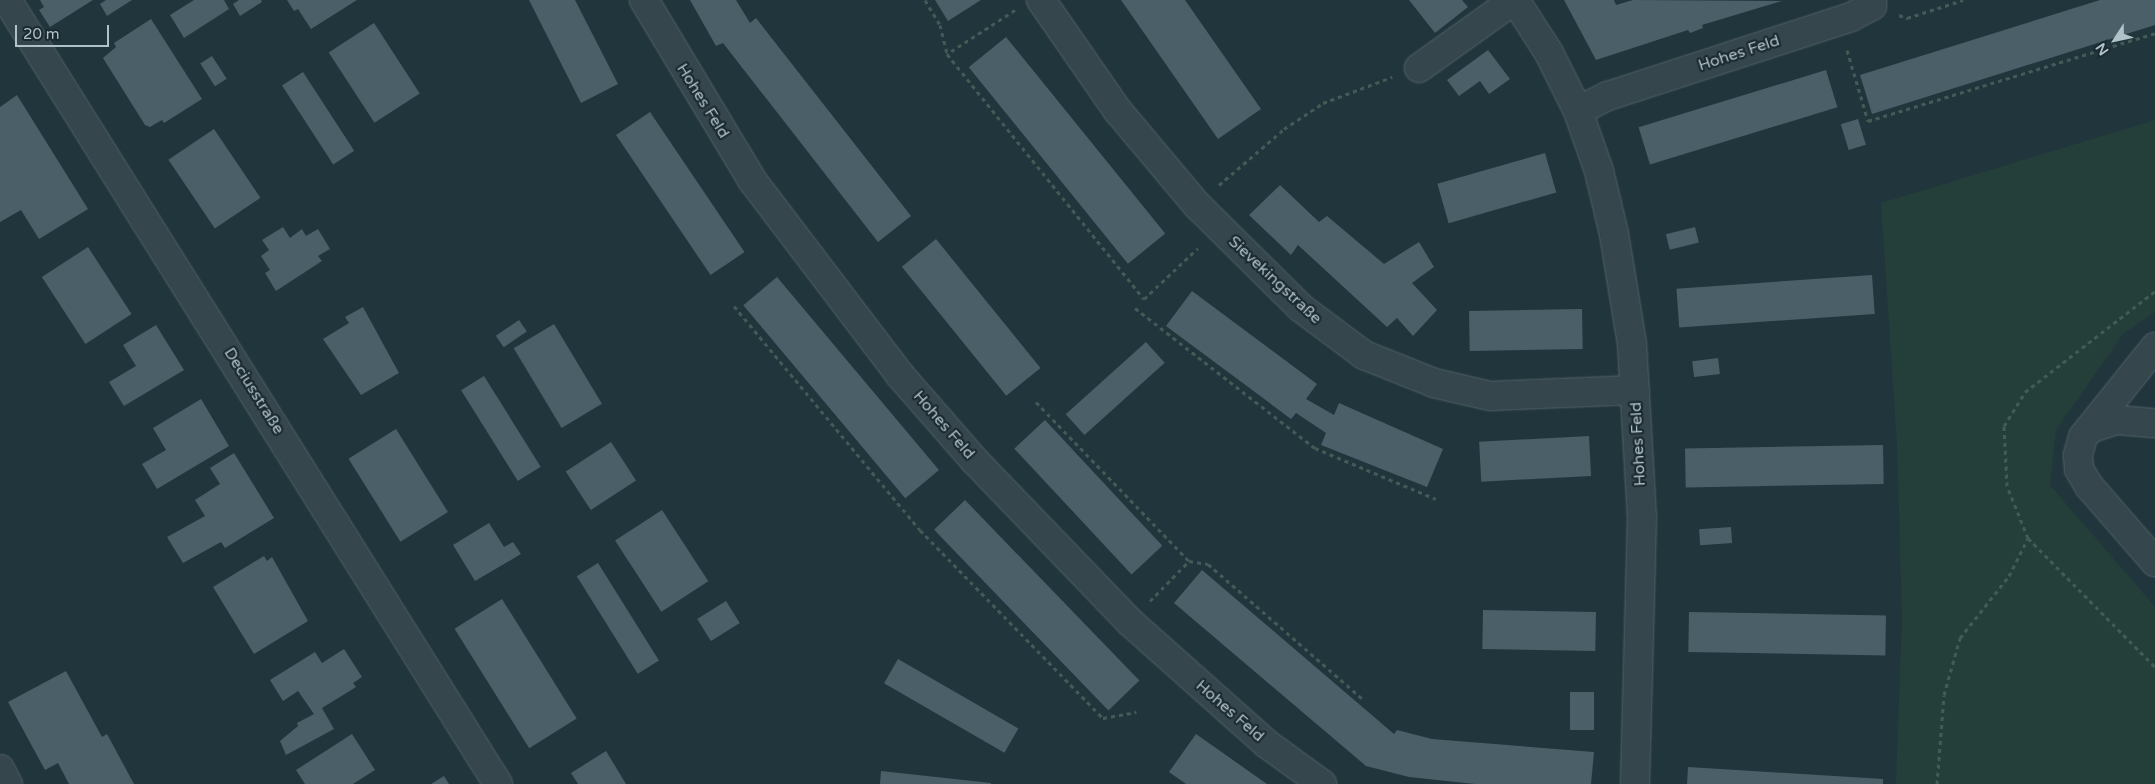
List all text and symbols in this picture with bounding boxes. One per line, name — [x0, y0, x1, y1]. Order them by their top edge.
scale bar — [18, 15, 111, 47]
north arrow — [2090, 15, 2140, 65]
text: 20 m — [23, 25, 60, 43]
street label: Hohes Feld — [1696, 31, 1782, 75]
text: N — [2092, 39, 2112, 58]
street label: Hohes Feld — [672, 60, 734, 142]
street label: Sievekingstraße — [1224, 232, 1326, 328]
street label: Deciusstraße — [220, 344, 288, 438]
street label: Hohes Feld — [909, 387, 979, 463]
street label: Hohes Feld — [1626, 401, 1650, 487]
street label: Hohes Feld — [1192, 676, 1268, 746]

